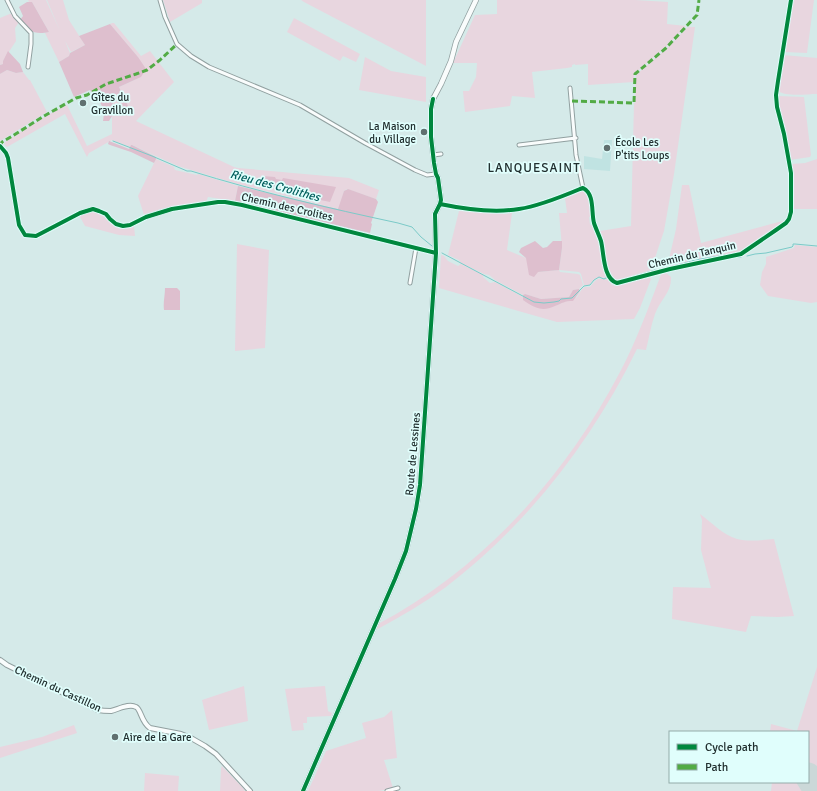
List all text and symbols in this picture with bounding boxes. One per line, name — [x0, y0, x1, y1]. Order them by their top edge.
place label: Gîtes du Gravillon — [91, 91, 133, 117]
marker: Gîtes du Gravillon — [78, 98, 88, 108]
place label: La Maison du Village — [368, 120, 416, 146]
marker: La Maison du Village — [419, 127, 429, 137]
place label: École Les P'tits Loups — [615, 135, 669, 162]
marker: École Les P'tits Loups — [602, 143, 612, 153]
district label: LANQUESAINT — [487, 160, 581, 176]
water label: Rieu des Crolithes — [228, 167, 323, 206]
street label: Chemin des Crolites — [240, 190, 334, 224]
street label: Chemin du Tanquin — [647, 239, 737, 271]
street label: Route de Lessines — [403, 412, 423, 496]
street label: Chemin du Castillon — [12, 663, 104, 715]
place label: Aire de la Gare — [123, 731, 191, 744]
legend — [669, 731, 809, 783]
marker: Aire de la Gare — [110, 732, 120, 742]
text: Cycle path — [705, 740, 758, 755]
text: Path — [705, 760, 728, 775]

